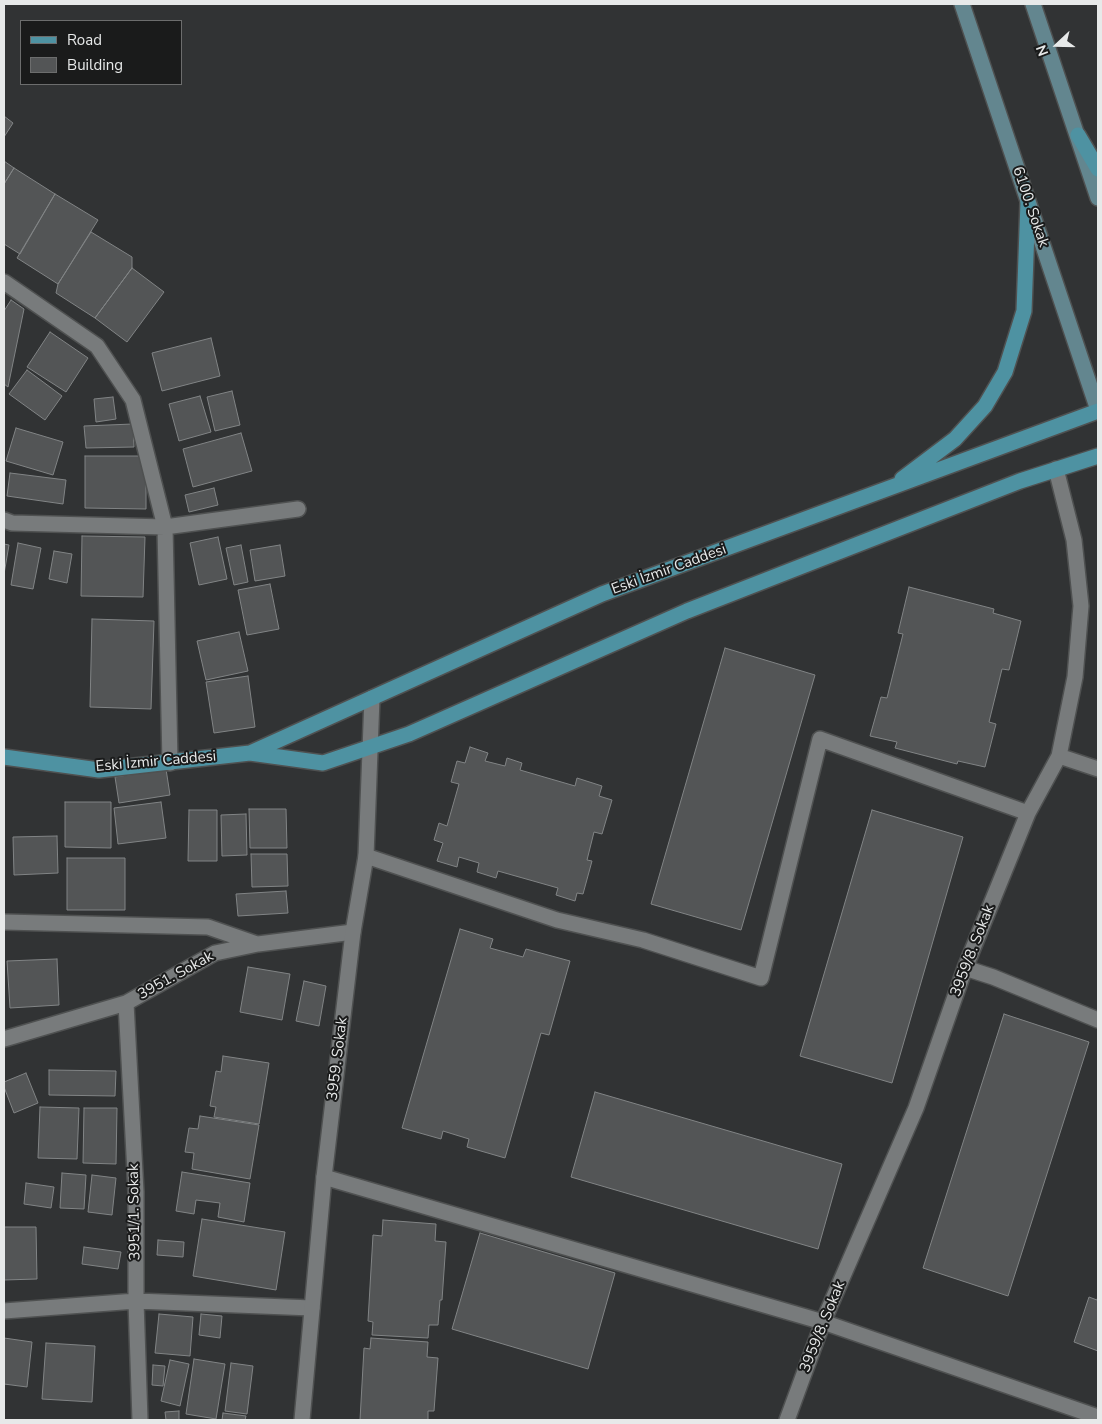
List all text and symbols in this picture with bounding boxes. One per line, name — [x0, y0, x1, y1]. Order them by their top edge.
legend — [20, 20, 182, 85]
north arrow — [1032, 20, 1082, 70]
text: Road — [67, 30, 102, 50]
text: N — [1032, 42, 1053, 59]
text: Building — [67, 55, 123, 75]
street label: 6100. Sokak — [1008, 164, 1052, 250]
street label: Eski İzmir Caddesi — [609, 541, 729, 599]
street label: Eski İzmir Caddesi — [95, 748, 217, 776]
street label: 3959/8. Sokak — [947, 903, 999, 999]
street label: 3951. Sokak — [135, 948, 217, 1004]
street label: 3959. Sokak — [324, 1016, 352, 1102]
street label: 3951/1. Sokak — [125, 1163, 145, 1261]
street label: 3959/8. Sokak — [796, 1279, 850, 1375]

